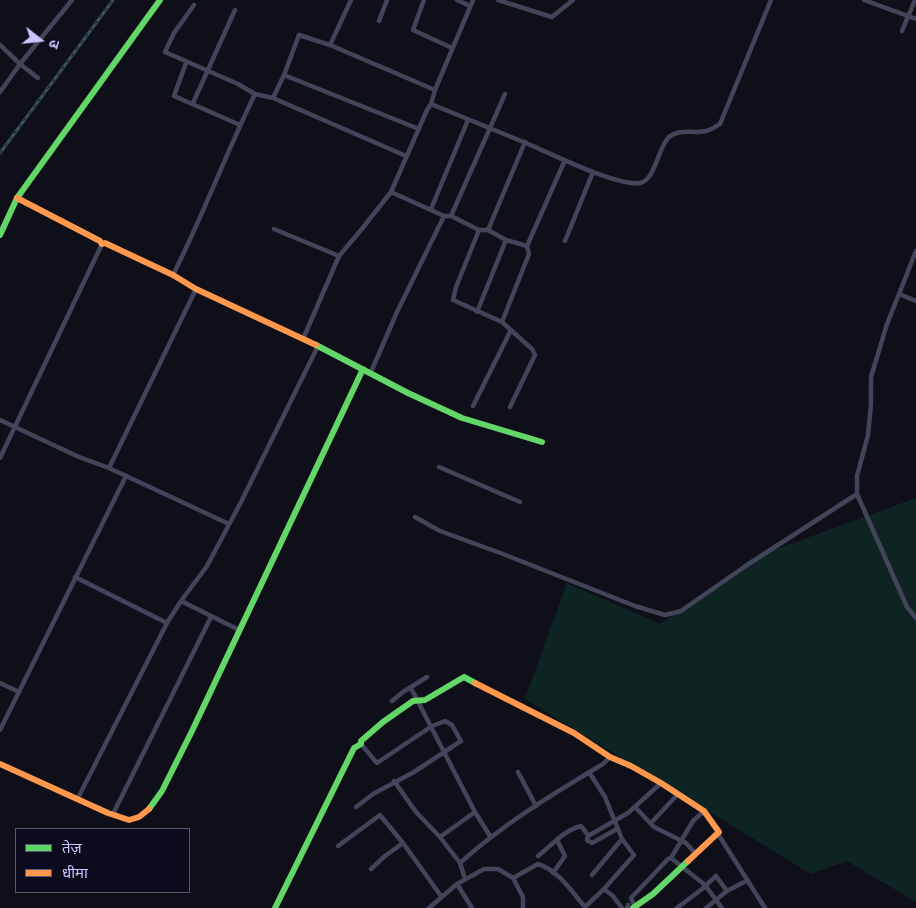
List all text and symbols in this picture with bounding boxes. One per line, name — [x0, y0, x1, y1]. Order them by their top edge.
north arrow — [15, 15, 65, 65]
text: उ — [44, 37, 66, 51]
legend — [15, 828, 190, 893]
text: तेज़ — [62, 836, 82, 859]
text: धीमा — [62, 861, 88, 884]

